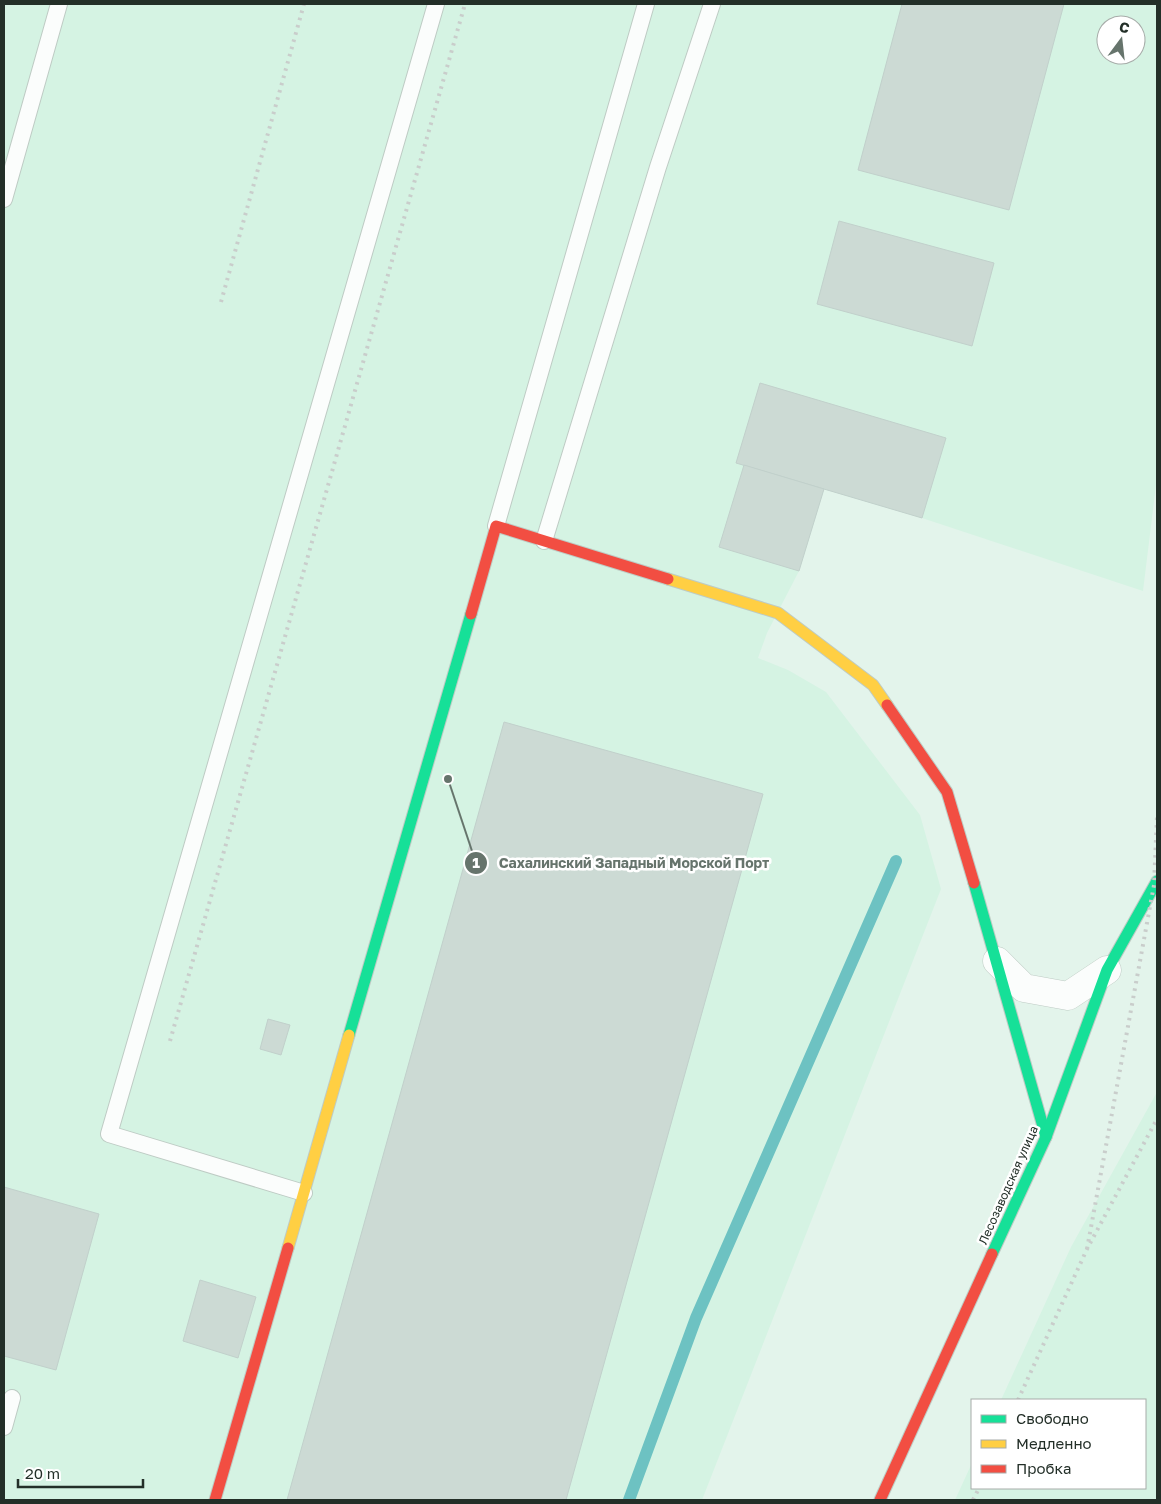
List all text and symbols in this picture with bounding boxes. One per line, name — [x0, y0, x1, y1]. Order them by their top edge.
north arrow — [1096, 15, 1146, 65]
text: С — [1117, 17, 1132, 36]
callout: Сахалинский Западный Морской Порт — [463, 849, 779, 878]
text: 1 — [472, 853, 480, 871]
text: Сахалинский Западный Морской Порт — [499, 854, 769, 871]
street label: Лесозаводская улица — [975, 1123, 1041, 1247]
legend — [971, 1399, 1146, 1489]
text: Свободно — [1016, 1409, 1089, 1427]
text: Медленно — [1016, 1434, 1092, 1452]
scale bar — [18, 1456, 142, 1488]
text: Пробка — [1016, 1459, 1071, 1477]
text: 20 m — [25, 1464, 60, 1482]

